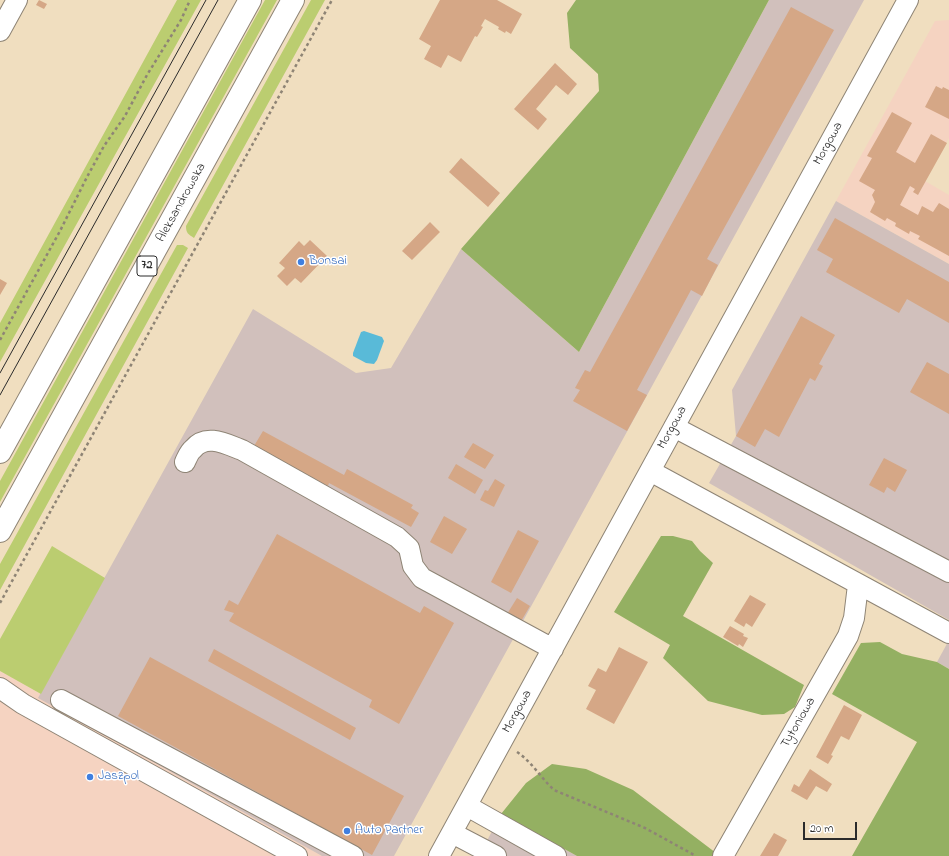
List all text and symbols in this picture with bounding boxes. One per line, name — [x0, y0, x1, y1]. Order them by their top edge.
street label: Morgowa — [811, 120, 847, 168]
street label: Aleksandrowska — [154, 161, 210, 245]
place label: Bonsai — [309, 254, 347, 270]
road number: 72 — [137, 256, 157, 276]
marker: Bonsai — [296, 257, 306, 267]
street label: Morgowa — [655, 404, 691, 452]
street label: Morgowa — [500, 688, 536, 736]
street label: Tytoniowa — [778, 695, 820, 751]
place label: Jaszpol — [98, 769, 139, 785]
marker: Jaszpol — [85, 772, 95, 782]
scale bar — [805, 814, 859, 840]
text: 20 m — [810, 820, 833, 838]
place label: Auto Partner — [355, 823, 423, 839]
marker: Auto Partner — [342, 826, 352, 836]

